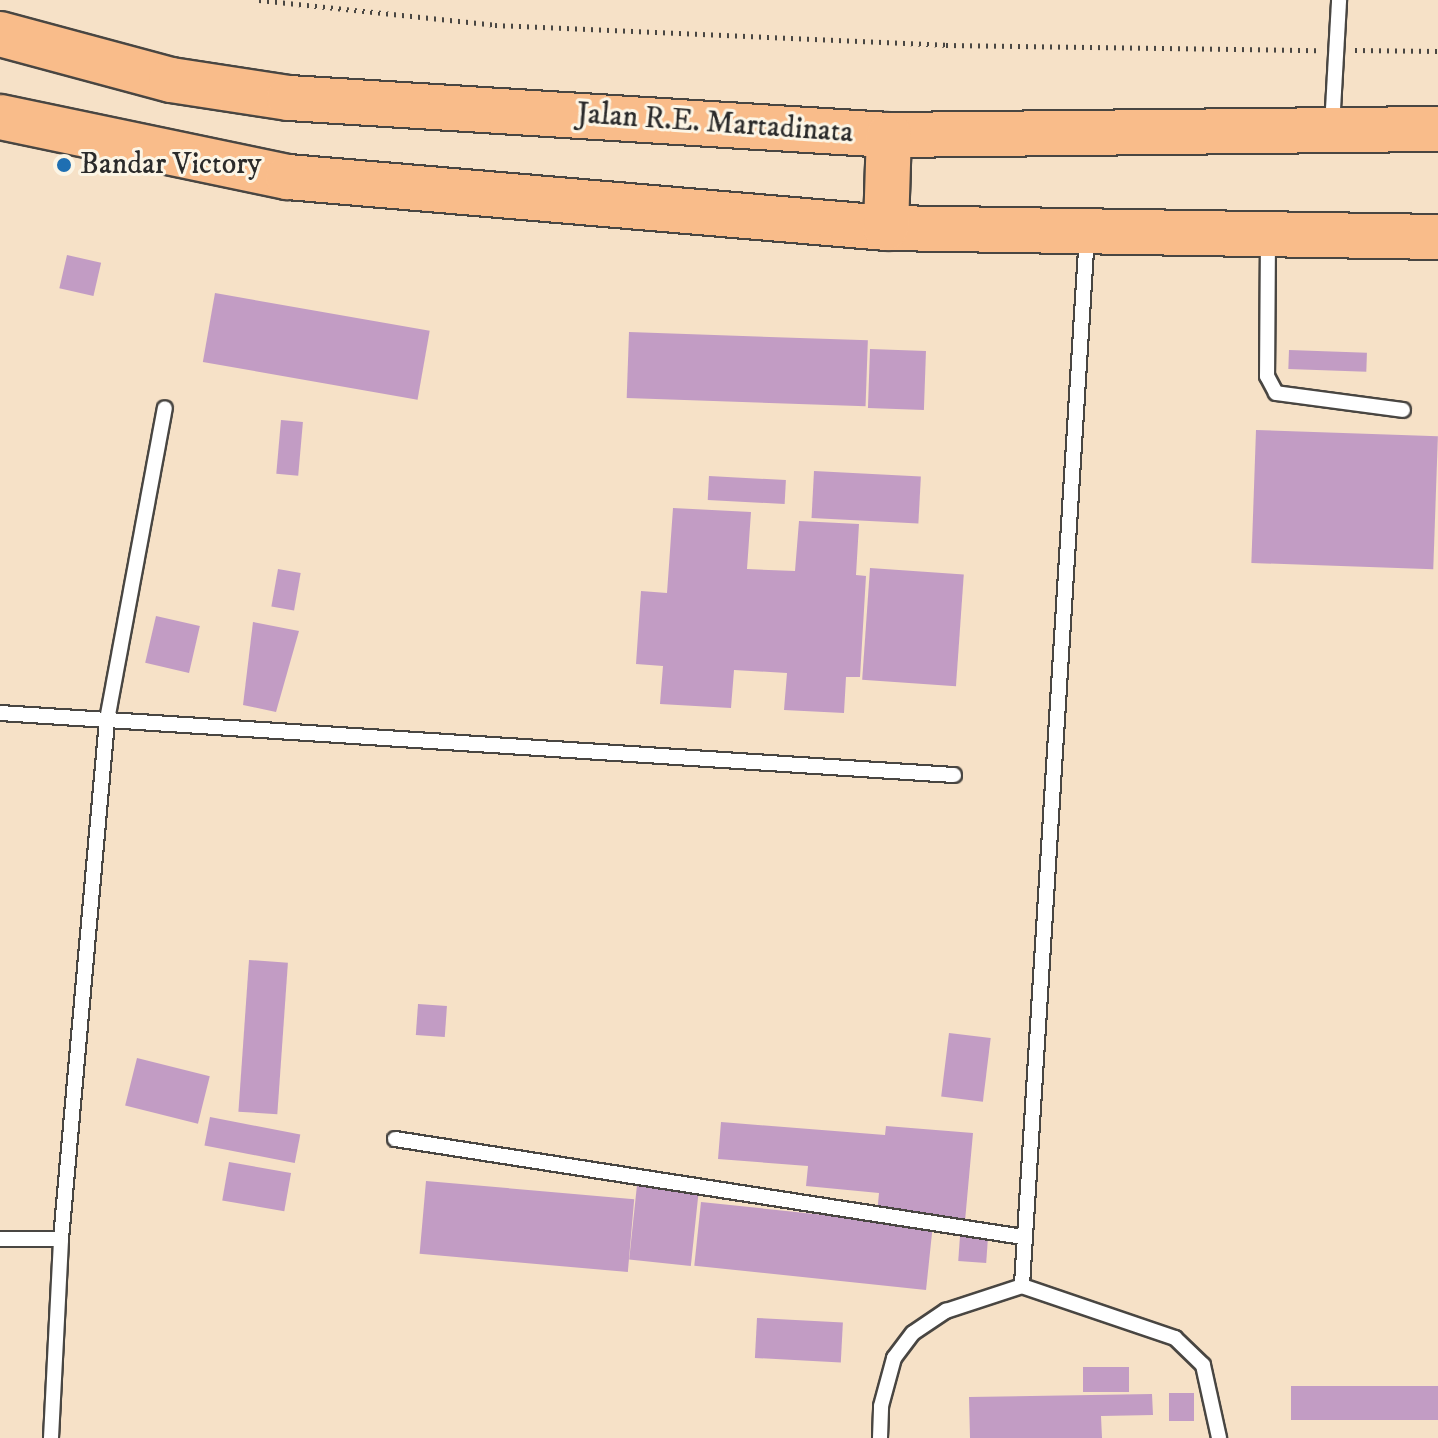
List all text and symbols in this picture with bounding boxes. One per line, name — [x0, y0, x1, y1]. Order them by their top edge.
street label: Jalan R.E. Martadinata — [576, 96, 854, 152]
place label: Bandar Victory — [80, 147, 262, 183]
marker: Bandar Victory — [55, 156, 73, 174]

